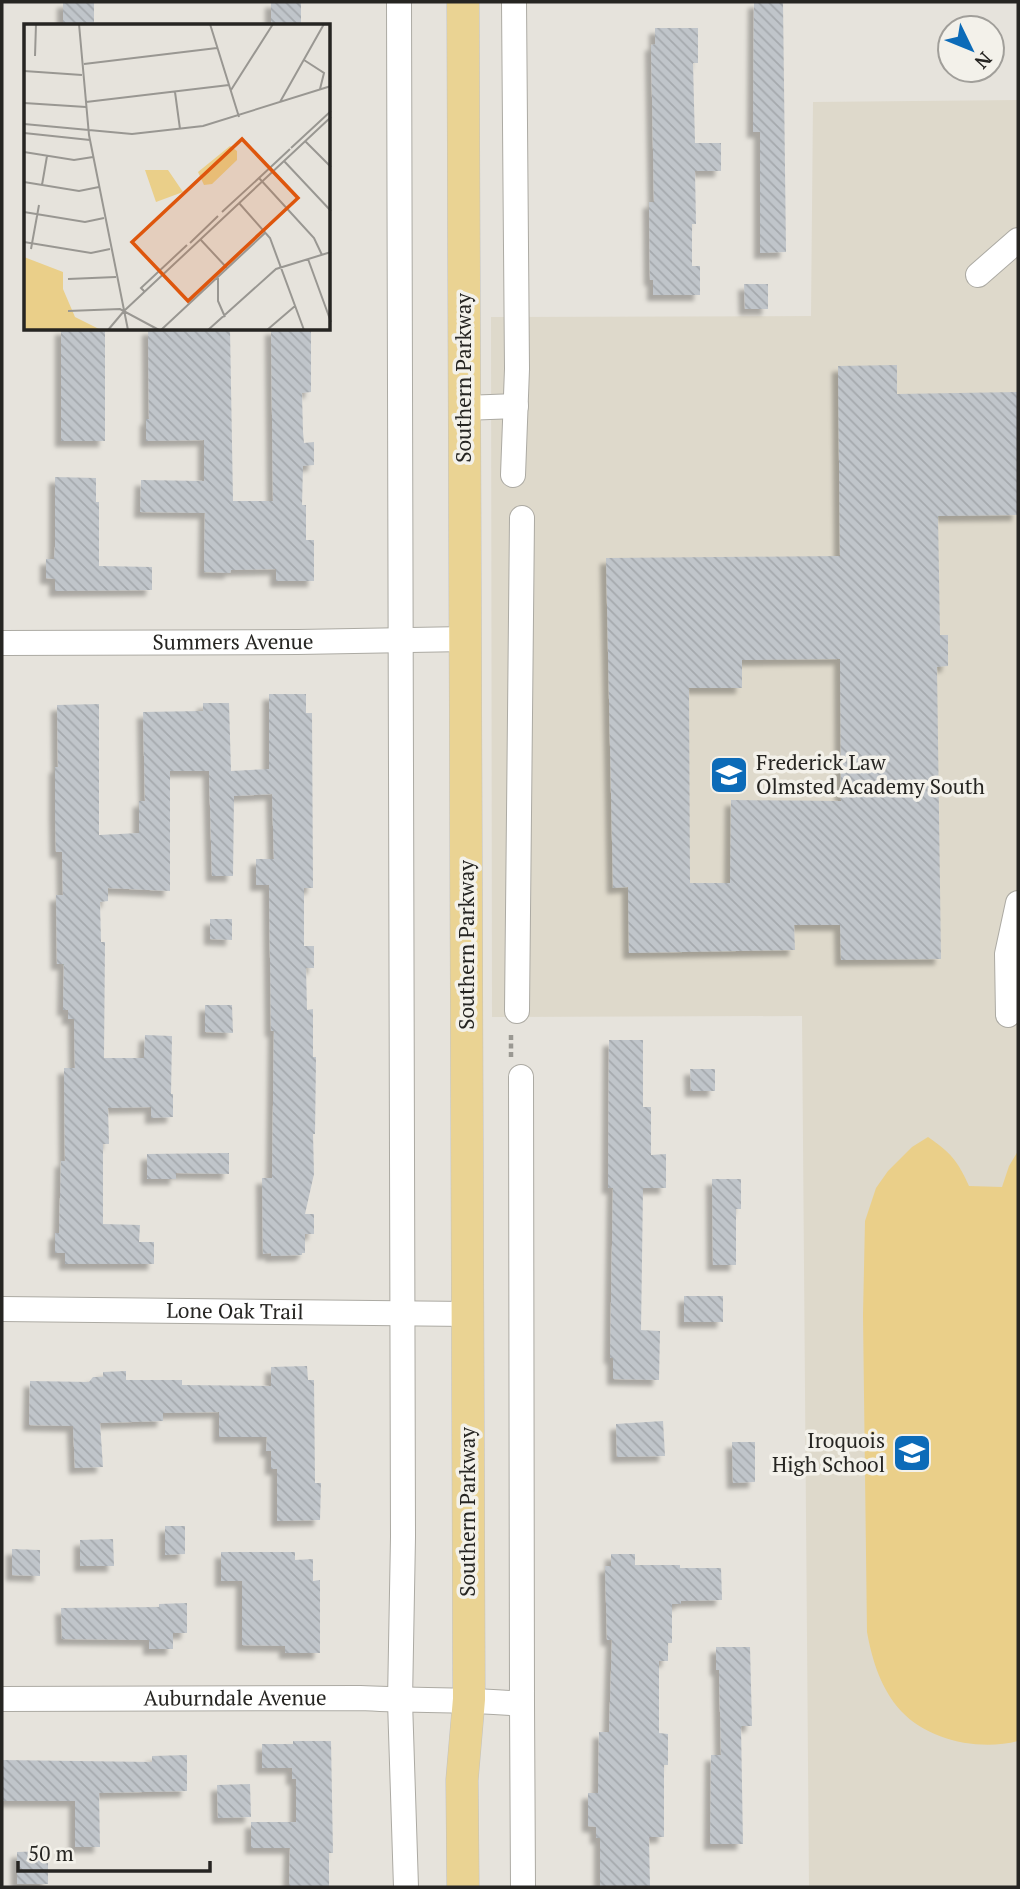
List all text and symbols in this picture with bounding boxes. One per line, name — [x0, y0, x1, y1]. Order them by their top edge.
north arrow — [936, 14, 1006, 84]
inset map — [24, 24, 331, 331]
text: N — [969, 47, 998, 75]
street label: Southern Parkway — [449, 293, 477, 463]
street label: Summers Avenue — [153, 627, 314, 655]
place label: Frederick Law Olmsted Academy South — [756, 748, 985, 800]
school or university icon: Frederick Law Olmsted Academy South — [708, 754, 750, 796]
street label: Southern Parkway — [452, 860, 480, 1030]
street label: Lone Oak Trail — [166, 1296, 304, 1325]
place label: Iroquois High School — [772, 1426, 885, 1478]
street label: Southern Parkway — [453, 1427, 481, 1597]
school or university icon: Iroquois High School — [891, 1432, 933, 1474]
street label: Auburndale Avenue — [143, 1683, 327, 1712]
scale bar — [18, 1829, 210, 1873]
text: 50 m — [28, 1839, 74, 1867]

